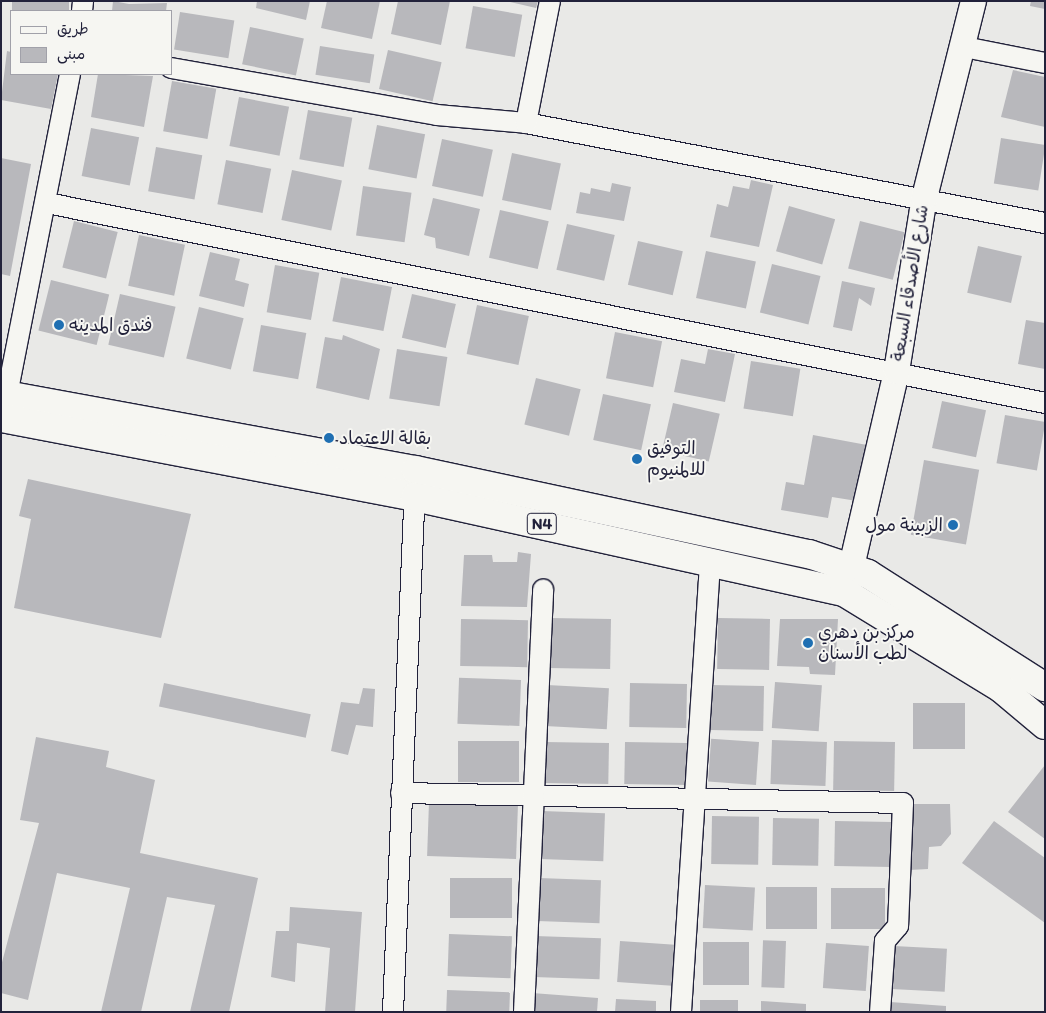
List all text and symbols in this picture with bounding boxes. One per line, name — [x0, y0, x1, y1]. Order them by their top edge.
legend — [10, 10, 172, 75]
text: طريق — [57, 20, 89, 38]
text: مبنى — [57, 45, 85, 63]
street label: شارع الأصدقاء السبعة — [887, 203, 933, 363]
place label: فندق المدينه — [69, 314, 152, 336]
marker: فندق المدينه — [53, 319, 65, 331]
place label: بقالة الاعتماد — [339, 427, 431, 449]
marker: بقالة الاعتماد — [323, 432, 335, 444]
place label: التوفيق للالمنيوم — [647, 438, 705, 480]
marker: التوفيق للالمنيوم — [631, 453, 643, 465]
road number: N4 — [526, 510, 558, 538]
place label: الزبينة مول — [865, 514, 943, 536]
marker: الزبينة مول — [947, 519, 959, 531]
place label: مركز بن دهري لطب الأسنان — [818, 622, 915, 664]
marker: مركز بن دهري لطب الأسنان — [802, 637, 814, 649]

